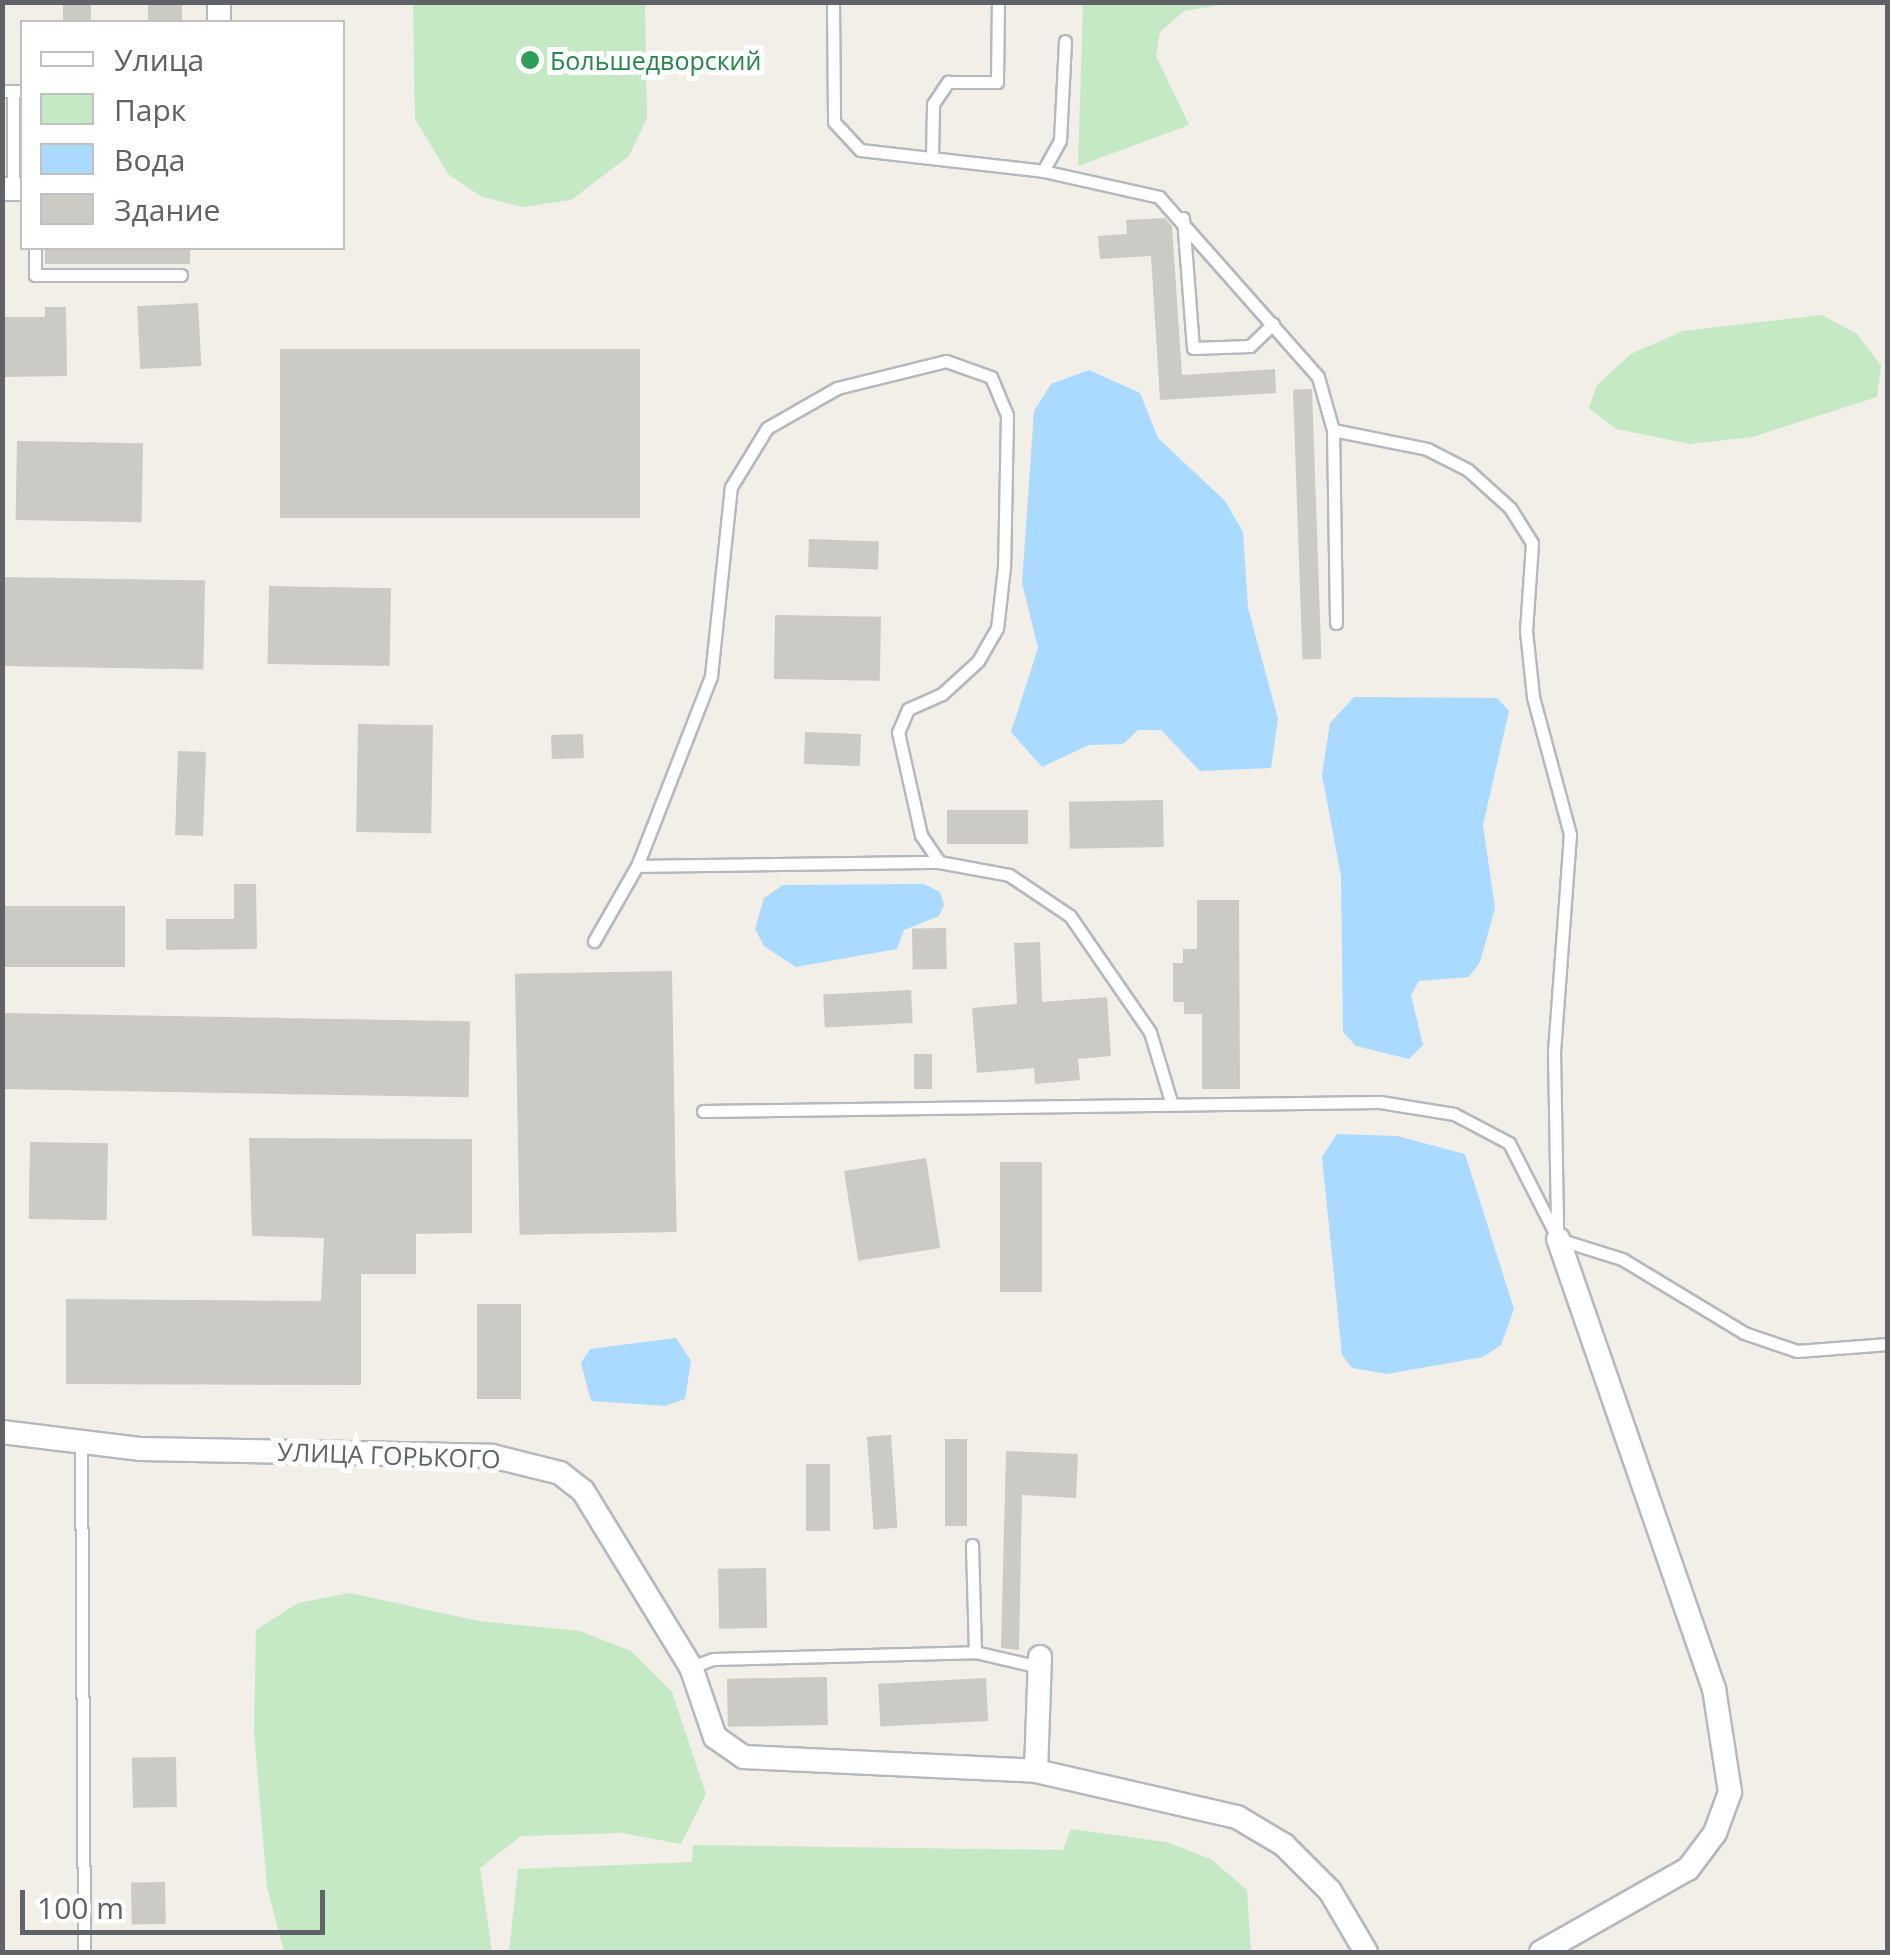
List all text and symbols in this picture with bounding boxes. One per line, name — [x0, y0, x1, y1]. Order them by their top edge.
legend — [20, 20, 345, 250]
text: Улица — [114, 39, 204, 80]
place label: Большедворский — [550, 45, 761, 75]
marker: Большедворский — [519, 49, 541, 71]
text: Парк — [114, 89, 186, 130]
text: Вода — [114, 139, 185, 180]
text: Здание — [114, 189, 220, 230]
street label: УЛИЦА ГОРЬКОГО — [277, 1436, 501, 1474]
scale bar — [25, 1870, 330, 1932]
text: 100 m — [37, 1887, 124, 1928]

